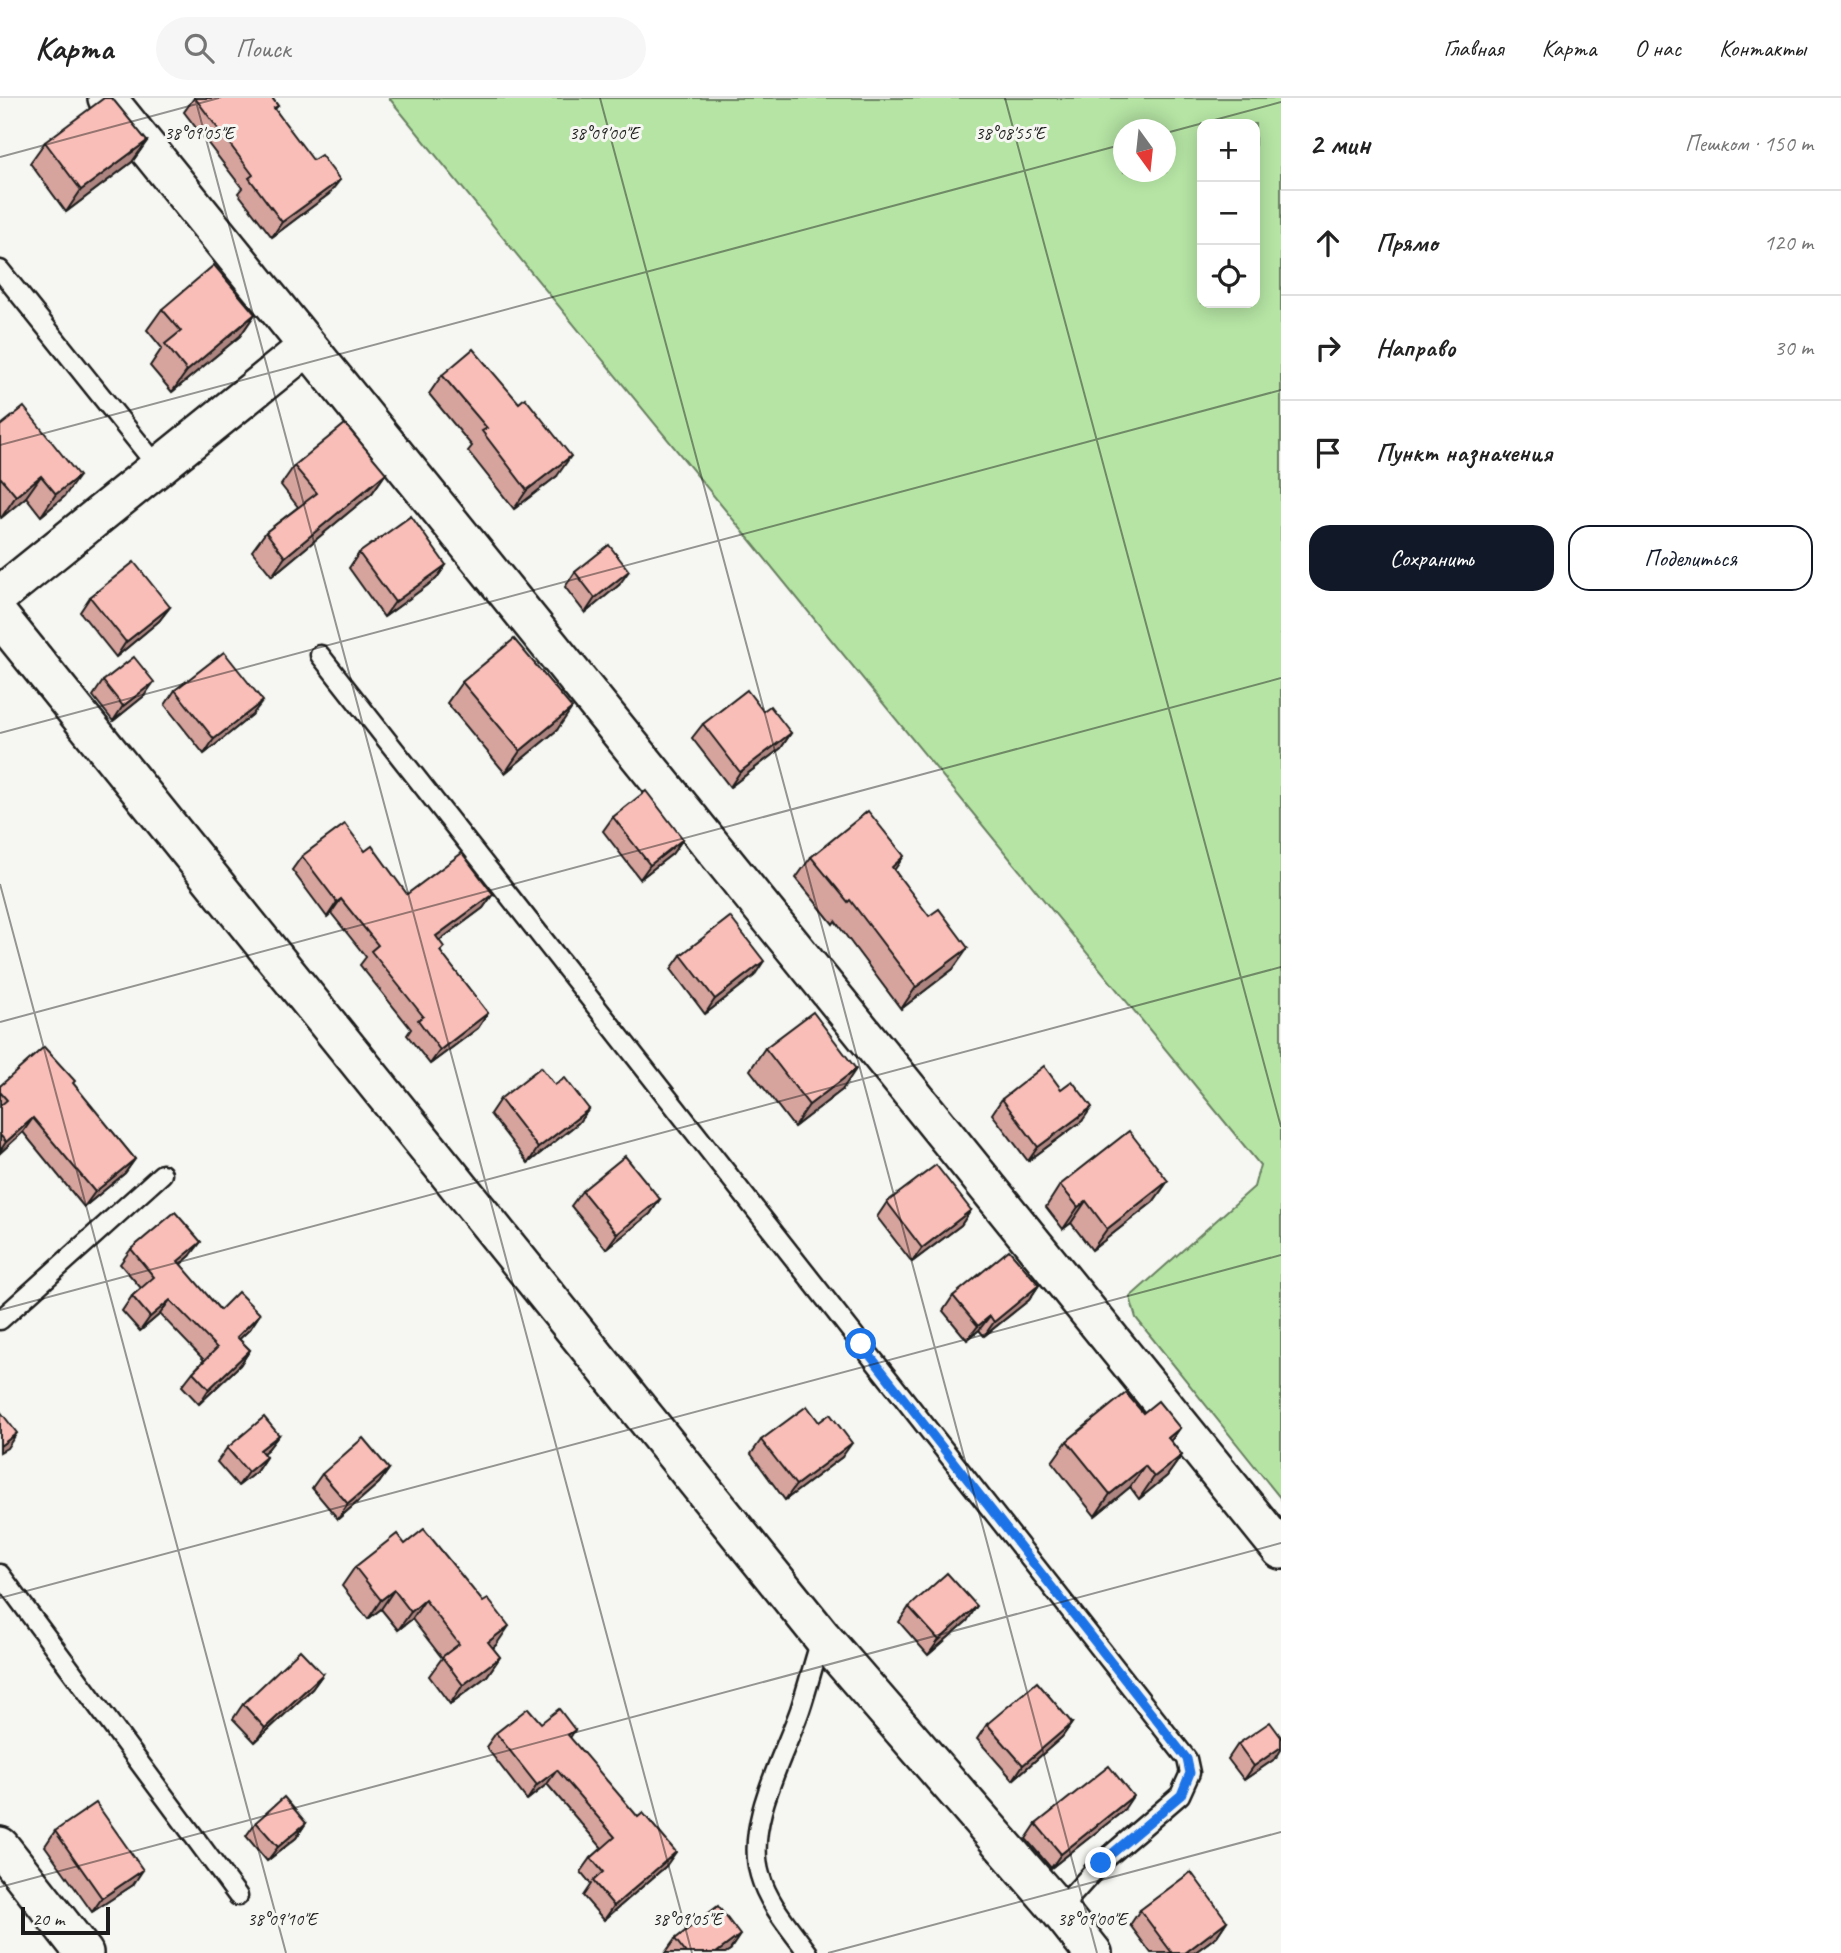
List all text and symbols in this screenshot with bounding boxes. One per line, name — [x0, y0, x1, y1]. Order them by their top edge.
search box — [156, 17, 646, 80]
text: Карта — [35, 27, 114, 69]
icon: search — [180, 29, 218, 67]
text: Поиск — [236, 32, 290, 65]
text: Главная — [1443, 33, 1504, 63]
text: Карта — [1542, 33, 1596, 63]
text: О нас — [1634, 33, 1681, 63]
text: Контакты — [1719, 33, 1806, 63]
north arrow — [1113, 119, 1176, 182]
map controls — [1197, 119, 1260, 308]
button: + — [1197, 119, 1260, 182]
text: 38°09'05"E — [164, 122, 236, 144]
text: 38°09'00"E — [569, 122, 641, 144]
text: 38°08'55"E — [975, 122, 1047, 144]
text: 2 мин — [1309, 125, 1370, 163]
text: Пешком · 150 m — [1685, 129, 1813, 158]
button: − — [1197, 182, 1260, 245]
icon: ahead — [1309, 224, 1347, 262]
text: Прямо — [1376, 226, 1438, 259]
text: 120 m — [1764, 228, 1813, 257]
button: locate — [1197, 245, 1260, 308]
icon: right — [1309, 329, 1347, 367]
text: Направо — [1376, 331, 1455, 364]
text: 30 m — [1774, 333, 1813, 362]
icon: arrive — [1309, 434, 1347, 472]
text: Пункт назначения — [1376, 436, 1552, 469]
button: Сохранить — [1309, 525, 1554, 591]
button: Поделиться — [1568, 525, 1813, 591]
route start — [845, 1328, 876, 1359]
route end — [1085, 1847, 1116, 1878]
scale bar — [21, 1904, 110, 1936]
text: 20 m — [32, 1907, 64, 1931]
text: 38°09'10"E — [247, 1908, 319, 1930]
text: 38°09'05"E — [652, 1908, 724, 1930]
text: 38°09'00"E — [1057, 1908, 1129, 1930]

